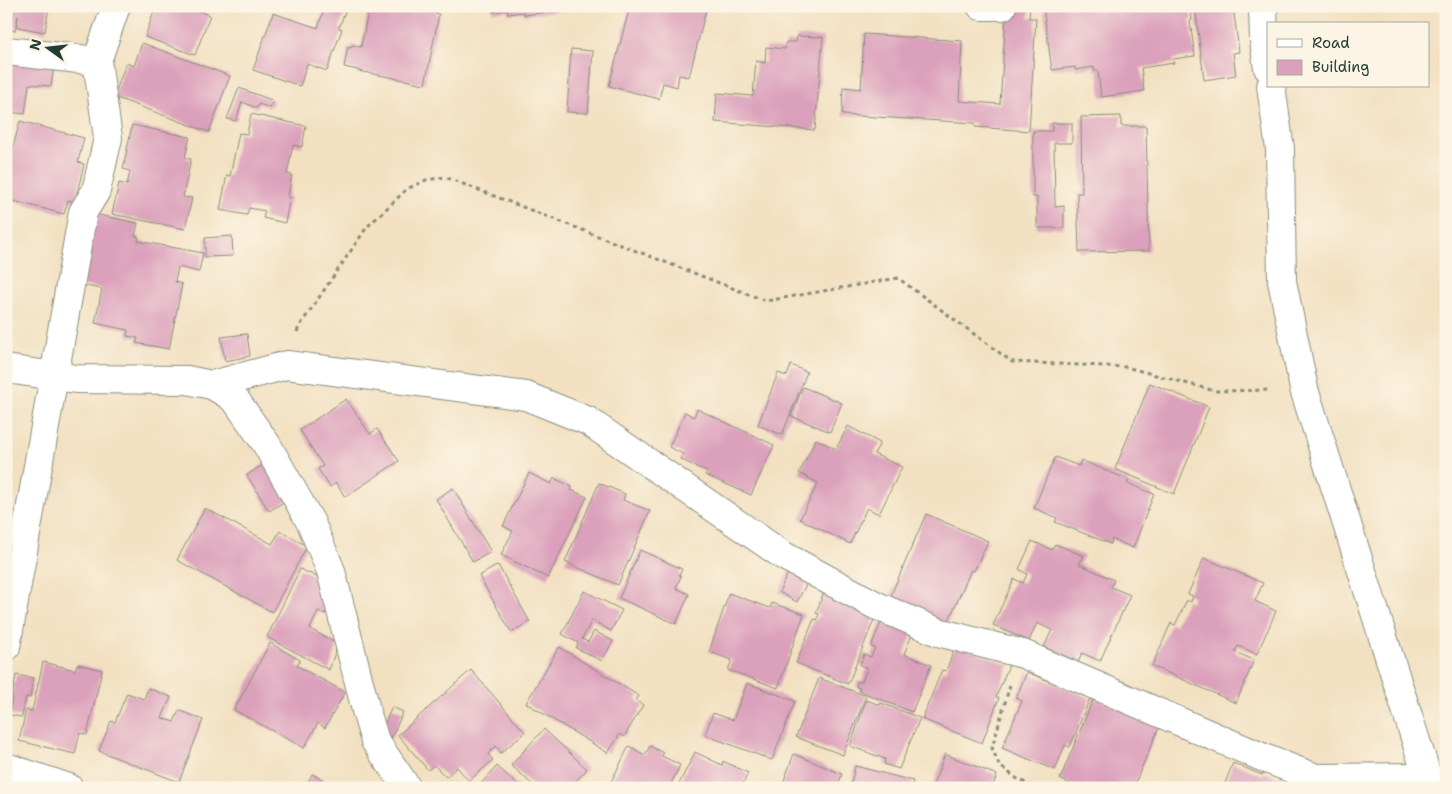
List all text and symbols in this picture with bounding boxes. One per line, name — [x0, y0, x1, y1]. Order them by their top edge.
north arrow — [22, 22, 72, 72]
legend — [1267, 22, 1430, 88]
text: Road — [1312, 33, 1350, 53]
text: N — [25, 37, 46, 52]
text: Building — [1312, 57, 1369, 77]

